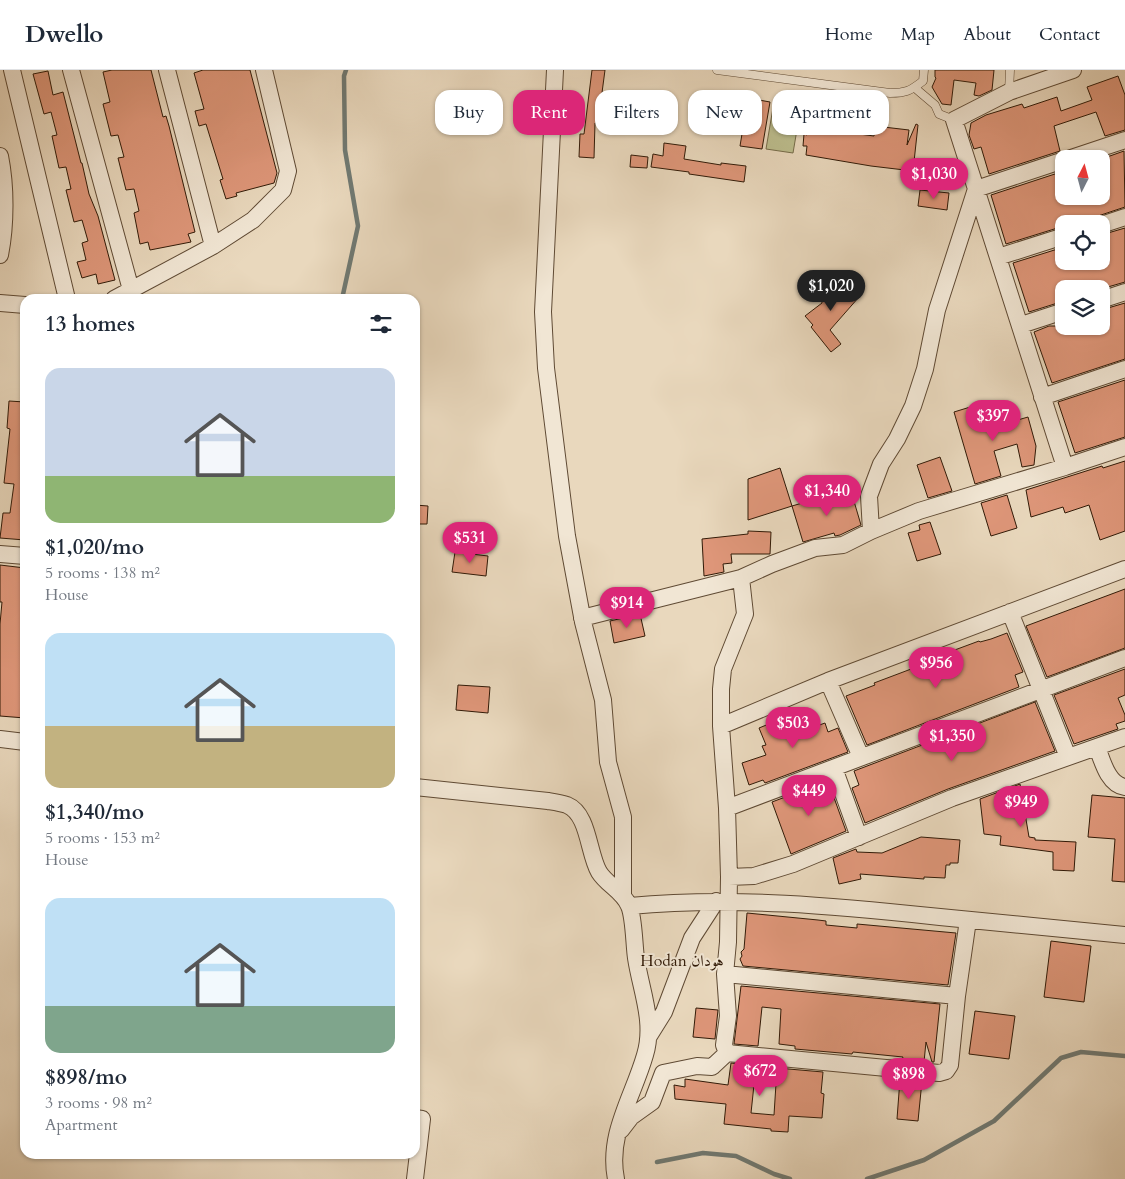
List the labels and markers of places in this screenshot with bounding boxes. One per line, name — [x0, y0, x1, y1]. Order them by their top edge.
pin: $1,030 — [893, 158, 975, 200]
pin: $1,020 — [790, 270, 872, 312]
pin: $397 — [963, 400, 1023, 442]
pin: $1,340 — [786, 474, 868, 517]
pin: $531 — [440, 522, 500, 564]
pin: $914 — [597, 586, 657, 629]
pin: $956 — [906, 646, 966, 689]
pin: $503 — [763, 706, 823, 749]
pin: $1,350 — [911, 720, 993, 762]
pin: $449 — [779, 774, 839, 817]
pin: $949 — [991, 786, 1051, 828]
pin: $672 — [730, 1054, 790, 1097]
pin: $898 — [879, 1058, 939, 1100]

